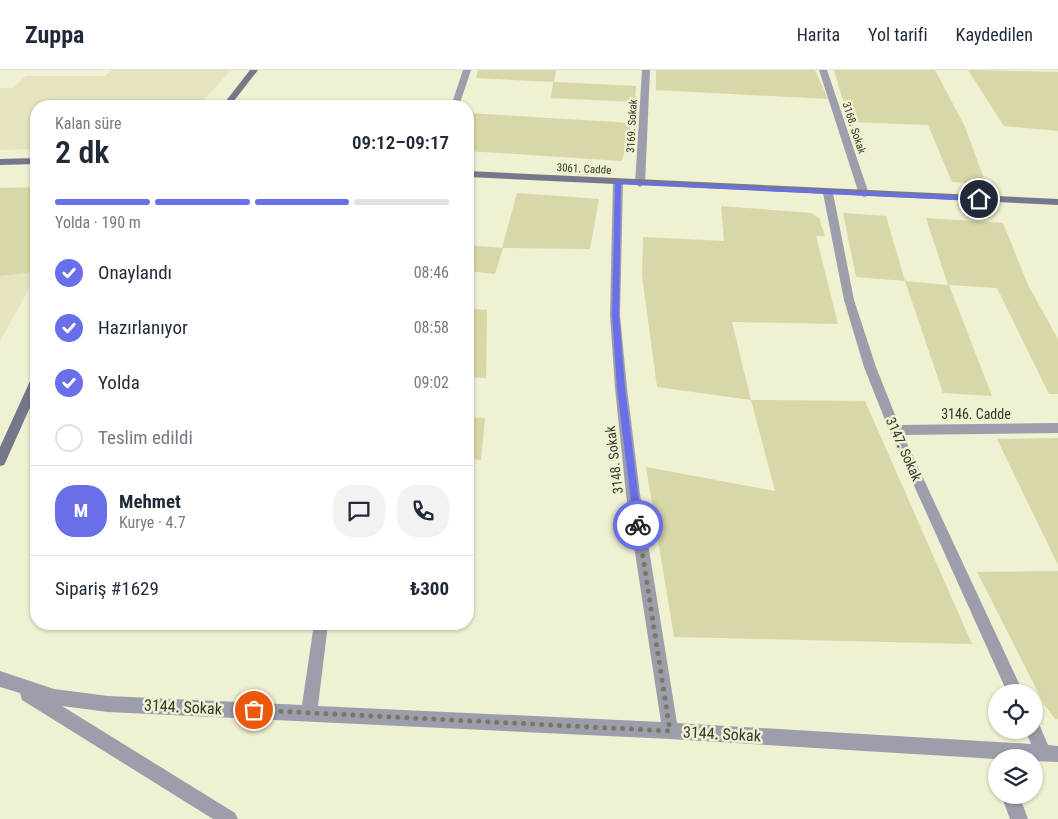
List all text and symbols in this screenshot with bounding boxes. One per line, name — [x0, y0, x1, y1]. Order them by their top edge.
text: Zuppa — [25, 21, 84, 49]
text: Harita — [797, 24, 840, 45]
text: Yol tarifi — [868, 24, 928, 45]
text: Kaydedilen — [956, 24, 1033, 45]
street label: 3169. Sokak — [624, 99, 640, 153]
street label: 3168. Sokak — [840, 101, 868, 156]
text: Kalan süre — [55, 114, 121, 133]
text: 09:12–09:17 — [352, 131, 449, 154]
text: 2 dk — [55, 133, 109, 171]
street label: 3061. Cadde — [556, 161, 612, 177]
pin — [958, 178, 1000, 220]
icon: home — [965, 185, 993, 213]
text: Yolda · 190 m — [55, 213, 141, 232]
icon: check — [55, 259, 83, 287]
text: Onaylandı — [98, 261, 172, 284]
text: 08:46 — [414, 263, 449, 282]
icon: check — [55, 314, 83, 342]
text: Hazırlanıyor — [98, 316, 188, 339]
text: 08:58 — [414, 318, 449, 337]
icon: check — [55, 369, 83, 397]
text: Yolda — [98, 371, 140, 394]
text: 09:02 — [414, 373, 449, 392]
street label: 3146. Cadde — [941, 406, 1011, 422]
street label: 3147. Sokak — [883, 415, 925, 484]
street label: 3148. Sokak — [602, 425, 626, 495]
text: Teslim edildi — [98, 426, 193, 449]
button: chat — [333, 485, 385, 537]
button: phone — [397, 485, 449, 537]
text: Mehmet — [119, 490, 181, 513]
text: M — [74, 499, 88, 522]
courier — [613, 500, 663, 550]
icon: bike — [624, 511, 652, 539]
text: Kurye · 4.7 — [119, 513, 186, 532]
text: Sipariş #1629 — [55, 577, 159, 600]
text: ₺300 — [410, 577, 449, 600]
map controls — [988, 684, 1043, 804]
button: locate — [988, 684, 1043, 739]
pin — [233, 689, 275, 731]
street label: 3144. Sokak — [144, 695, 223, 719]
icon: bag — [240, 696, 268, 724]
street label: 3144. Sokak — [683, 722, 762, 746]
button: layers — [988, 749, 1043, 804]

